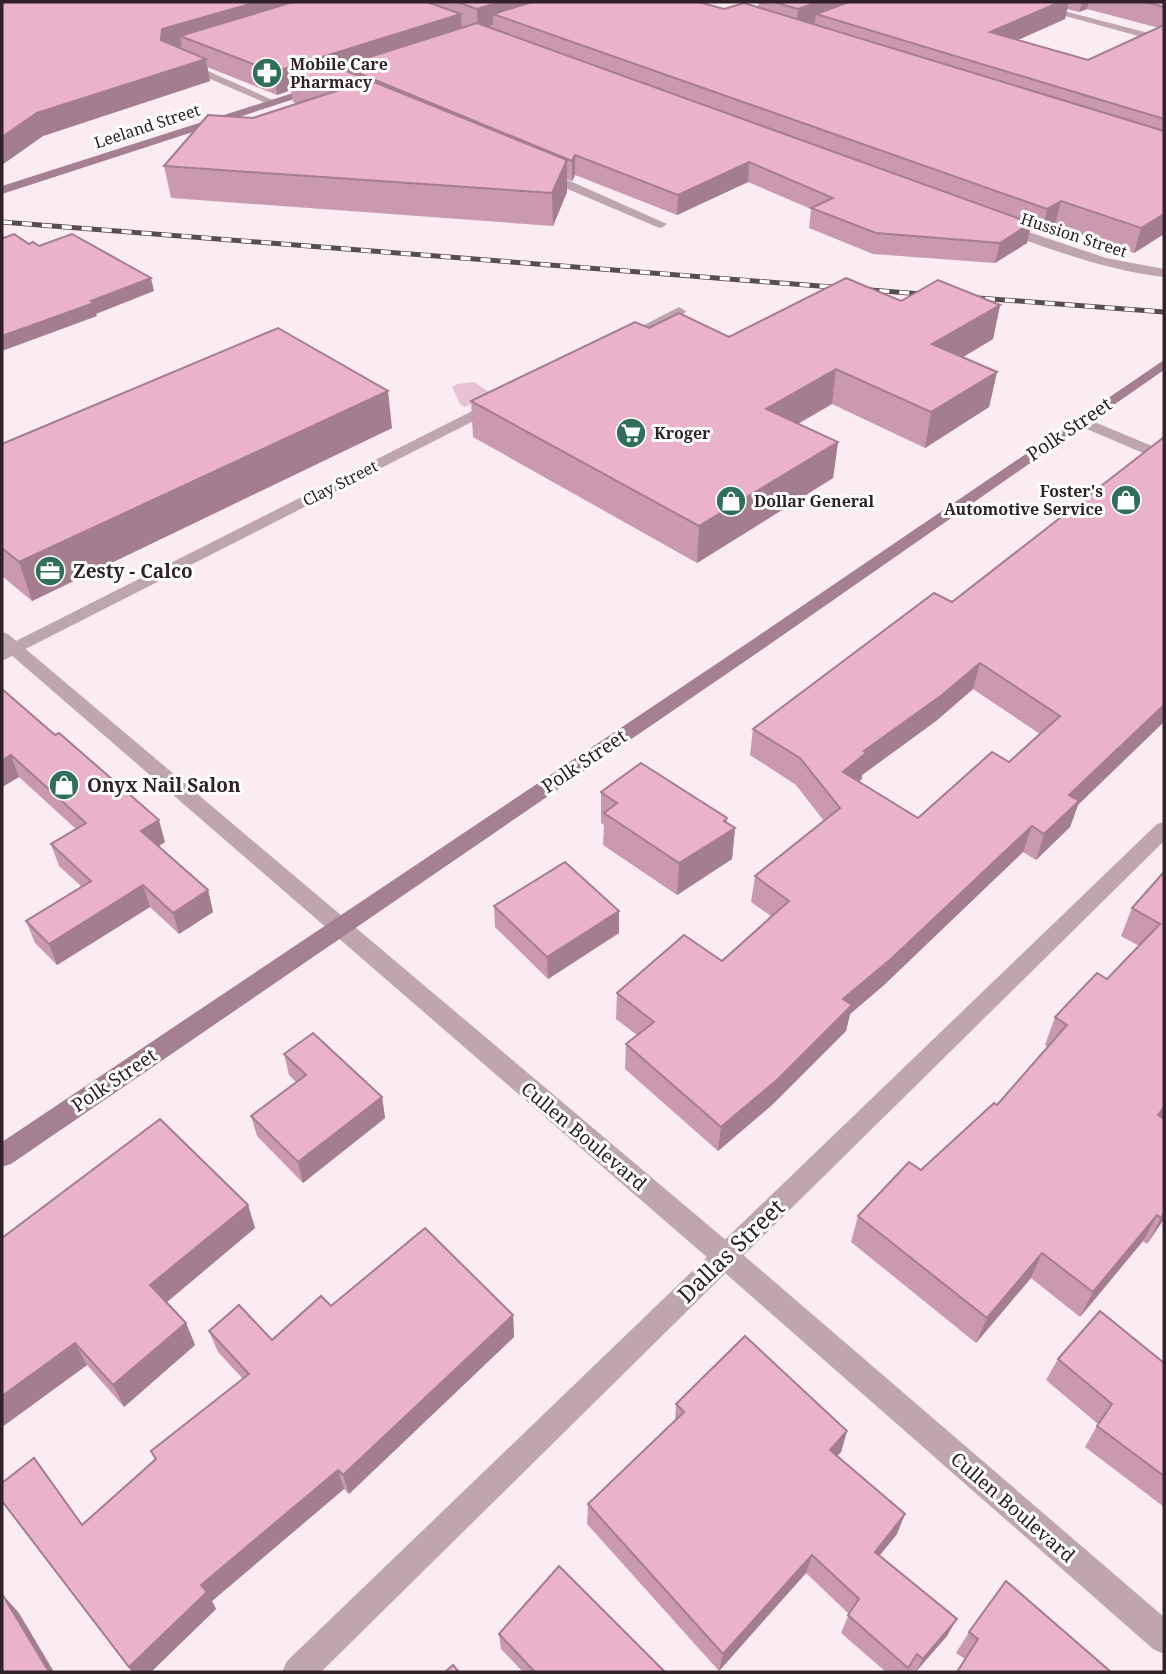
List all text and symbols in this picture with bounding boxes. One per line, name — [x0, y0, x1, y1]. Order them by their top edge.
place label: Mobile Care Pharmacy — [290, 53, 388, 93]
pharmacy icon: Mobile Care Pharmacy — [250, 56, 284, 90]
street label: Leeland Street — [91, 98, 203, 153]
street label: Hussion Street — [1018, 207, 1130, 263]
street label: Polk Street — [1021, 391, 1117, 467]
supermarket icon: Kroger — [614, 416, 648, 450]
place label: Kroger — [654, 422, 711, 444]
street label: Clay Street — [299, 455, 382, 511]
place label: Foster's Automotive Service — [944, 480, 1103, 520]
shop icon: Foster's Automotive Service — [1109, 483, 1143, 517]
shop icon: Dollar General — [714, 484, 748, 518]
place label: Dollar General — [754, 490, 874, 512]
office icon: Zesty - Calco — [33, 554, 67, 588]
place label: Zesty - Calco — [73, 558, 193, 584]
street label: Polk Street — [536, 723, 632, 799]
shop icon: Onyx Nail Salon — [47, 768, 81, 802]
place label: Onyx Nail Salon — [87, 772, 241, 798]
street label: Polk Street — [66, 1042, 162, 1118]
street label: Cullen Boulevard — [516, 1076, 653, 1197]
street label: Dallas Street — [670, 1191, 791, 1310]
street label: Cullen Boulevard — [945, 1446, 1081, 1568]

